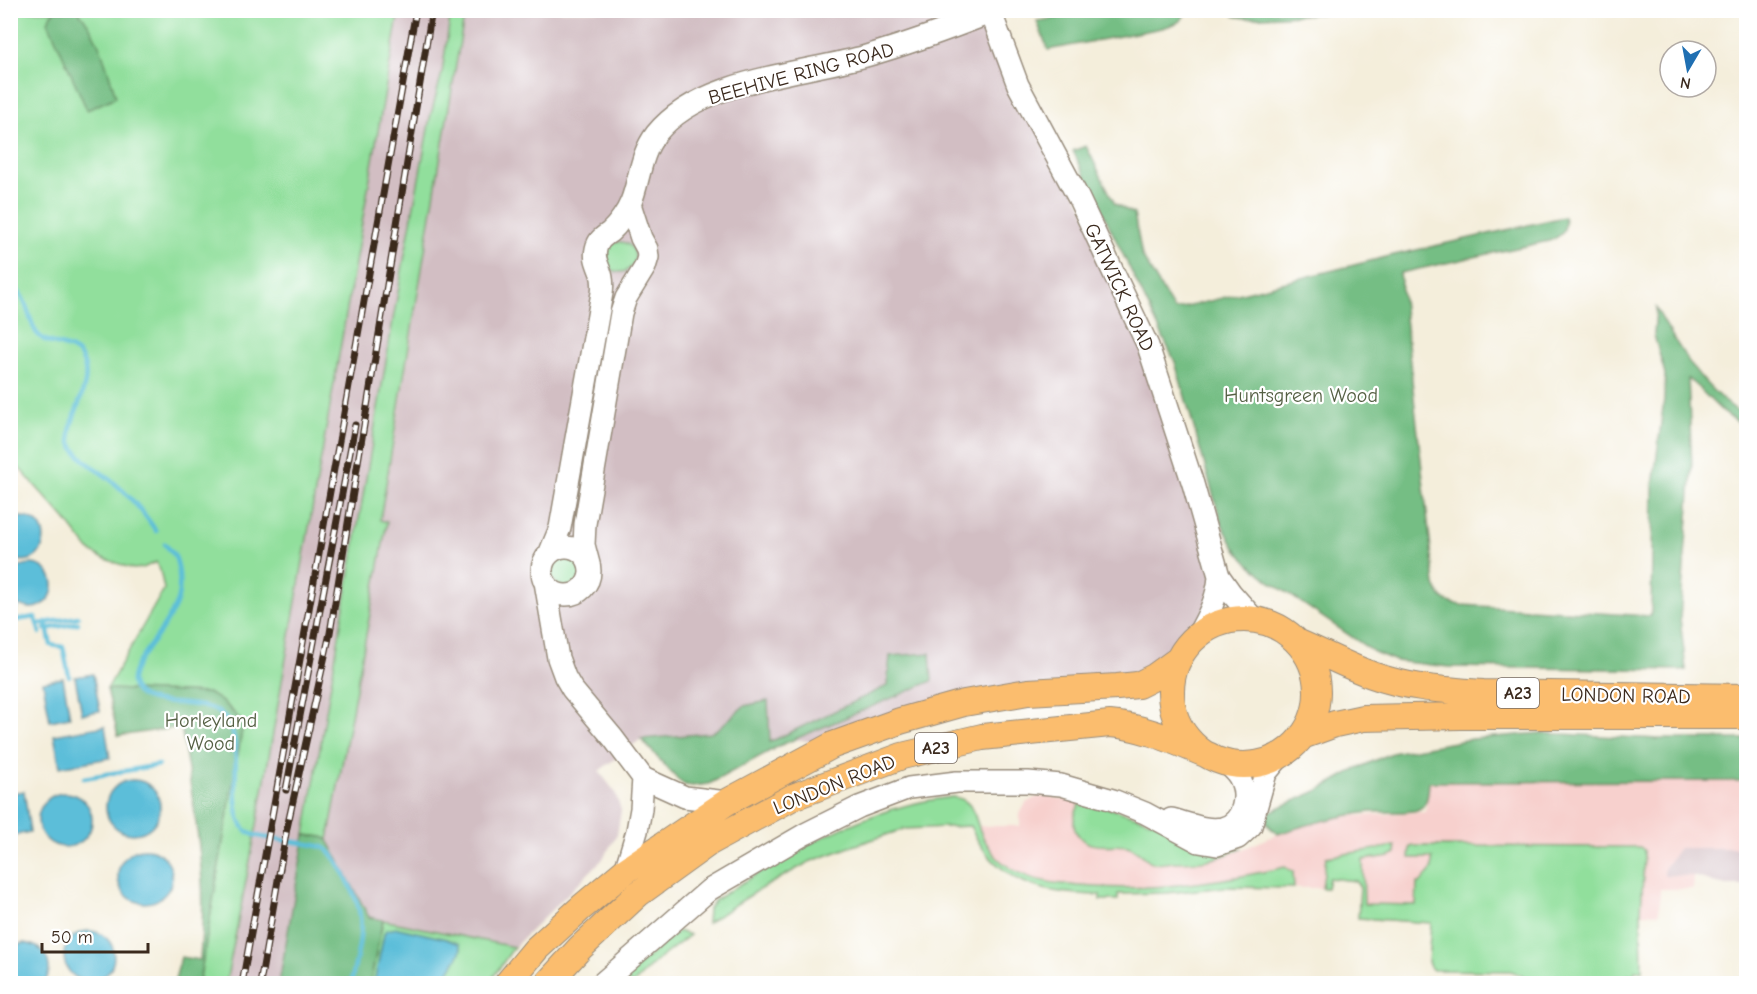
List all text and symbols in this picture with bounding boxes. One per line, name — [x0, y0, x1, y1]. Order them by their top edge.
street label: BEEHIVE RING ROAD — [706, 38, 896, 109]
north arrow — [1658, 39, 1718, 99]
text: N — [1679, 73, 1692, 93]
street label: GATWICK ROAD — [1080, 220, 1159, 355]
park label: Huntsgreen Wood — [1224, 384, 1378, 407]
road number: A23 — [1497, 678, 1539, 708]
street label: LONDON ROAD — [1561, 683, 1691, 708]
park label: Horleyland Wood — [165, 709, 257, 755]
road number: A23 — [915, 733, 957, 763]
street label: LONDON ROAD — [770, 750, 899, 819]
scale bar — [42, 916, 148, 954]
text: 50 m — [51, 927, 93, 948]

